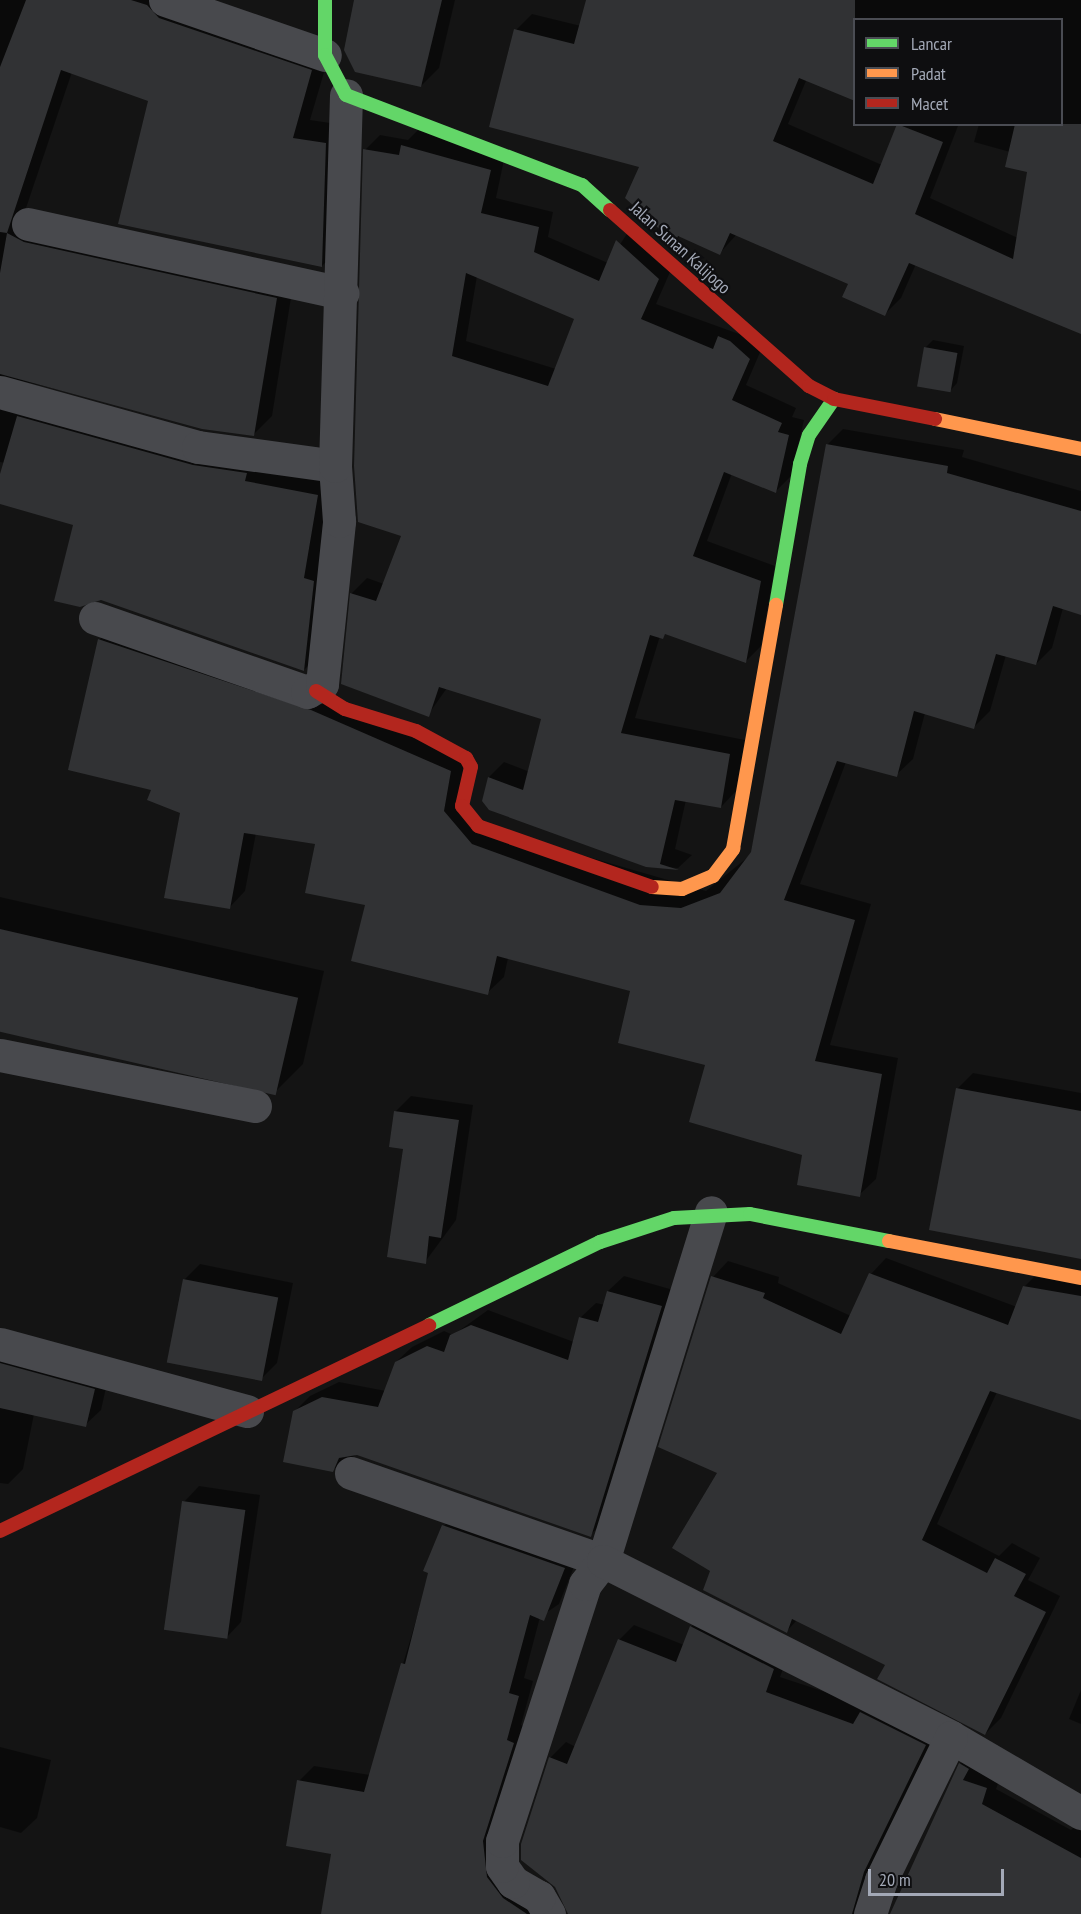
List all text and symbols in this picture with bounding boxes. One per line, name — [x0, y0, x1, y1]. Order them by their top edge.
legend — [853, 18, 1063, 126]
text: Lancar — [911, 32, 952, 55]
text: Padat — [911, 62, 946, 85]
text: Macet — [911, 92, 948, 115]
street label: Jalan Sunan Kalijogo — [625, 197, 735, 299]
scale bar — [871, 1857, 1008, 1895]
text: 20 m — [879, 1868, 911, 1891]

